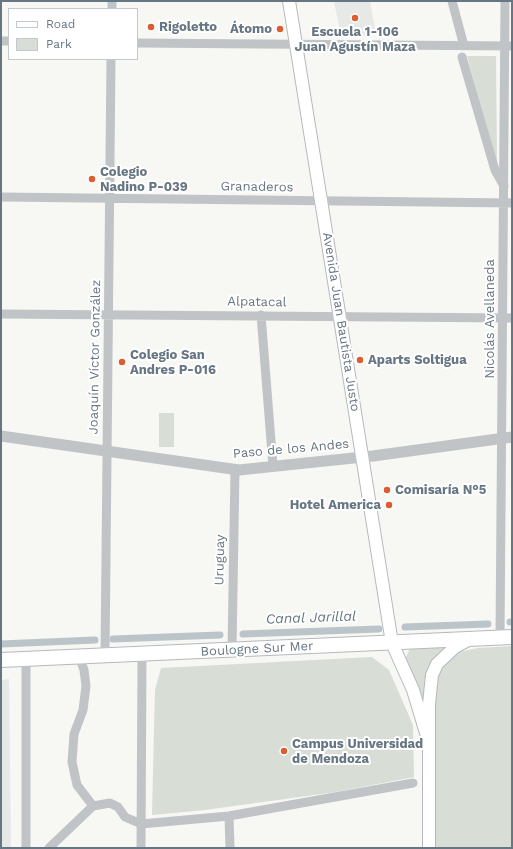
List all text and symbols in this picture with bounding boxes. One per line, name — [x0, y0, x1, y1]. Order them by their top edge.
legend — [8, 8, 138, 60]
marker: Escuela 1-106 Juan Agustín Maza — [350, 13, 360, 23]
text: Road — [46, 17, 75, 31]
place label: Rigoletto — [159, 19, 217, 35]
place label: Átomo — [230, 21, 272, 37]
marker: Rigoletto — [146, 22, 156, 32]
marker: Átomo — [275, 24, 285, 34]
place label: Escuela 1-106 Juan Agustín Maza — [294, 24, 416, 55]
text: Park — [46, 37, 72, 51]
place label: Colegio Nadino P-039 — [100, 164, 188, 195]
marker: Colegio Nadino P-039 — [87, 174, 97, 184]
street label: Granaderos — [221, 179, 293, 195]
street label: Avenida Juan Bautista Justo — [319, 231, 363, 413]
street label: Nicolás Avellaneda — [482, 259, 498, 379]
street label: Joaquín Víctor González — [86, 280, 104, 434]
street label: Alpatacal — [227, 294, 287, 310]
place label: Colegio San Andres P-016 — [130, 347, 216, 378]
place label: Aparts Soltigua — [368, 352, 467, 368]
marker: Aparts Soltigua — [355, 355, 365, 365]
marker: Colegio San Andres P-016 — [117, 357, 127, 367]
street label: Paso de los Andes — [232, 436, 350, 462]
place label: Comisaría N°5 — [395, 482, 486, 498]
marker: Comisaría N°5 — [382, 485, 392, 495]
place label: Hotel America — [290, 497, 381, 513]
marker: Hotel America — [384, 500, 394, 510]
street label: Uruguay — [212, 534, 228, 586]
water label: Canal Jarillal — [266, 608, 356, 628]
street label: Boulogne Sur Mer — [200, 638, 314, 660]
place label: Campus Universidad de Mendoza — [292, 736, 423, 767]
marker: Campus Universidad de Mendoza — [279, 746, 289, 756]

